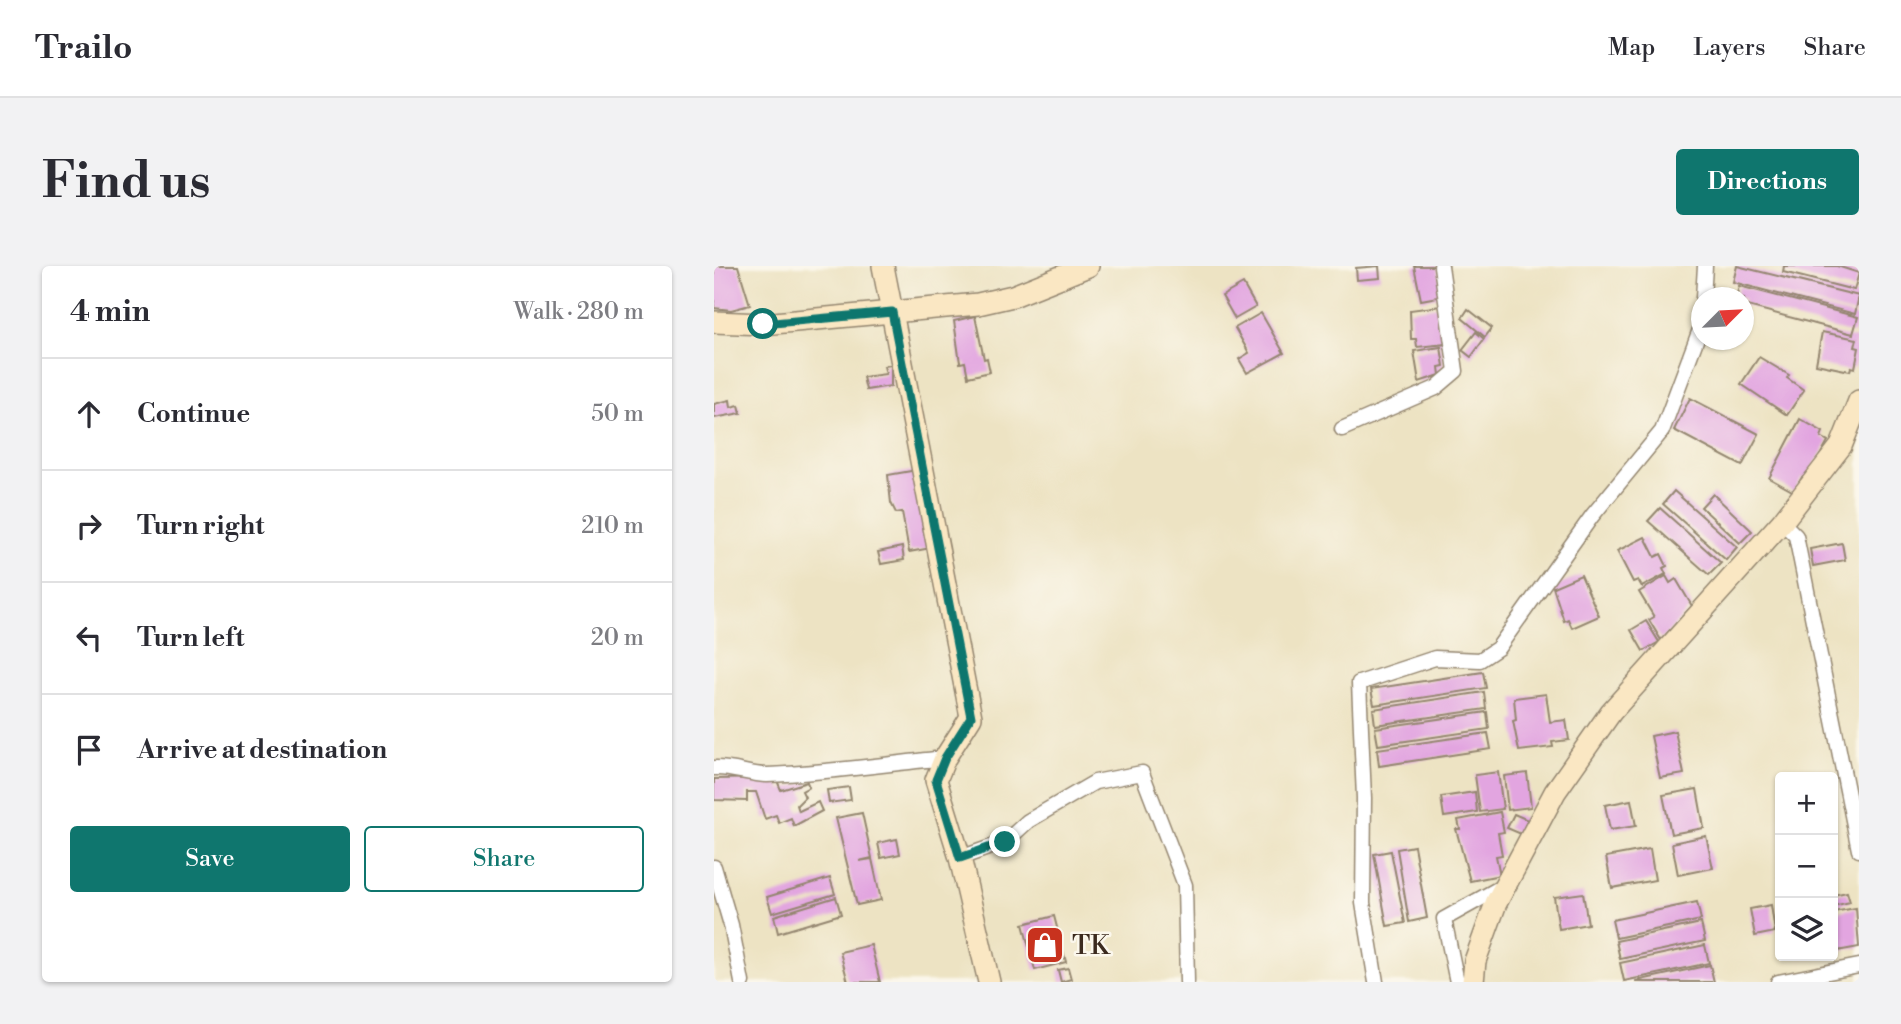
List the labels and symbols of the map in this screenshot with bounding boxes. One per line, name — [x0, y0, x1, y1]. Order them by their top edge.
north arrow — [1691, 287, 1754, 350]
route start — [747, 308, 778, 339]
route end — [989, 826, 1020, 857]
shop icon: TK — [1024, 924, 1066, 966]
place label: TK — [1072, 930, 1111, 962]

